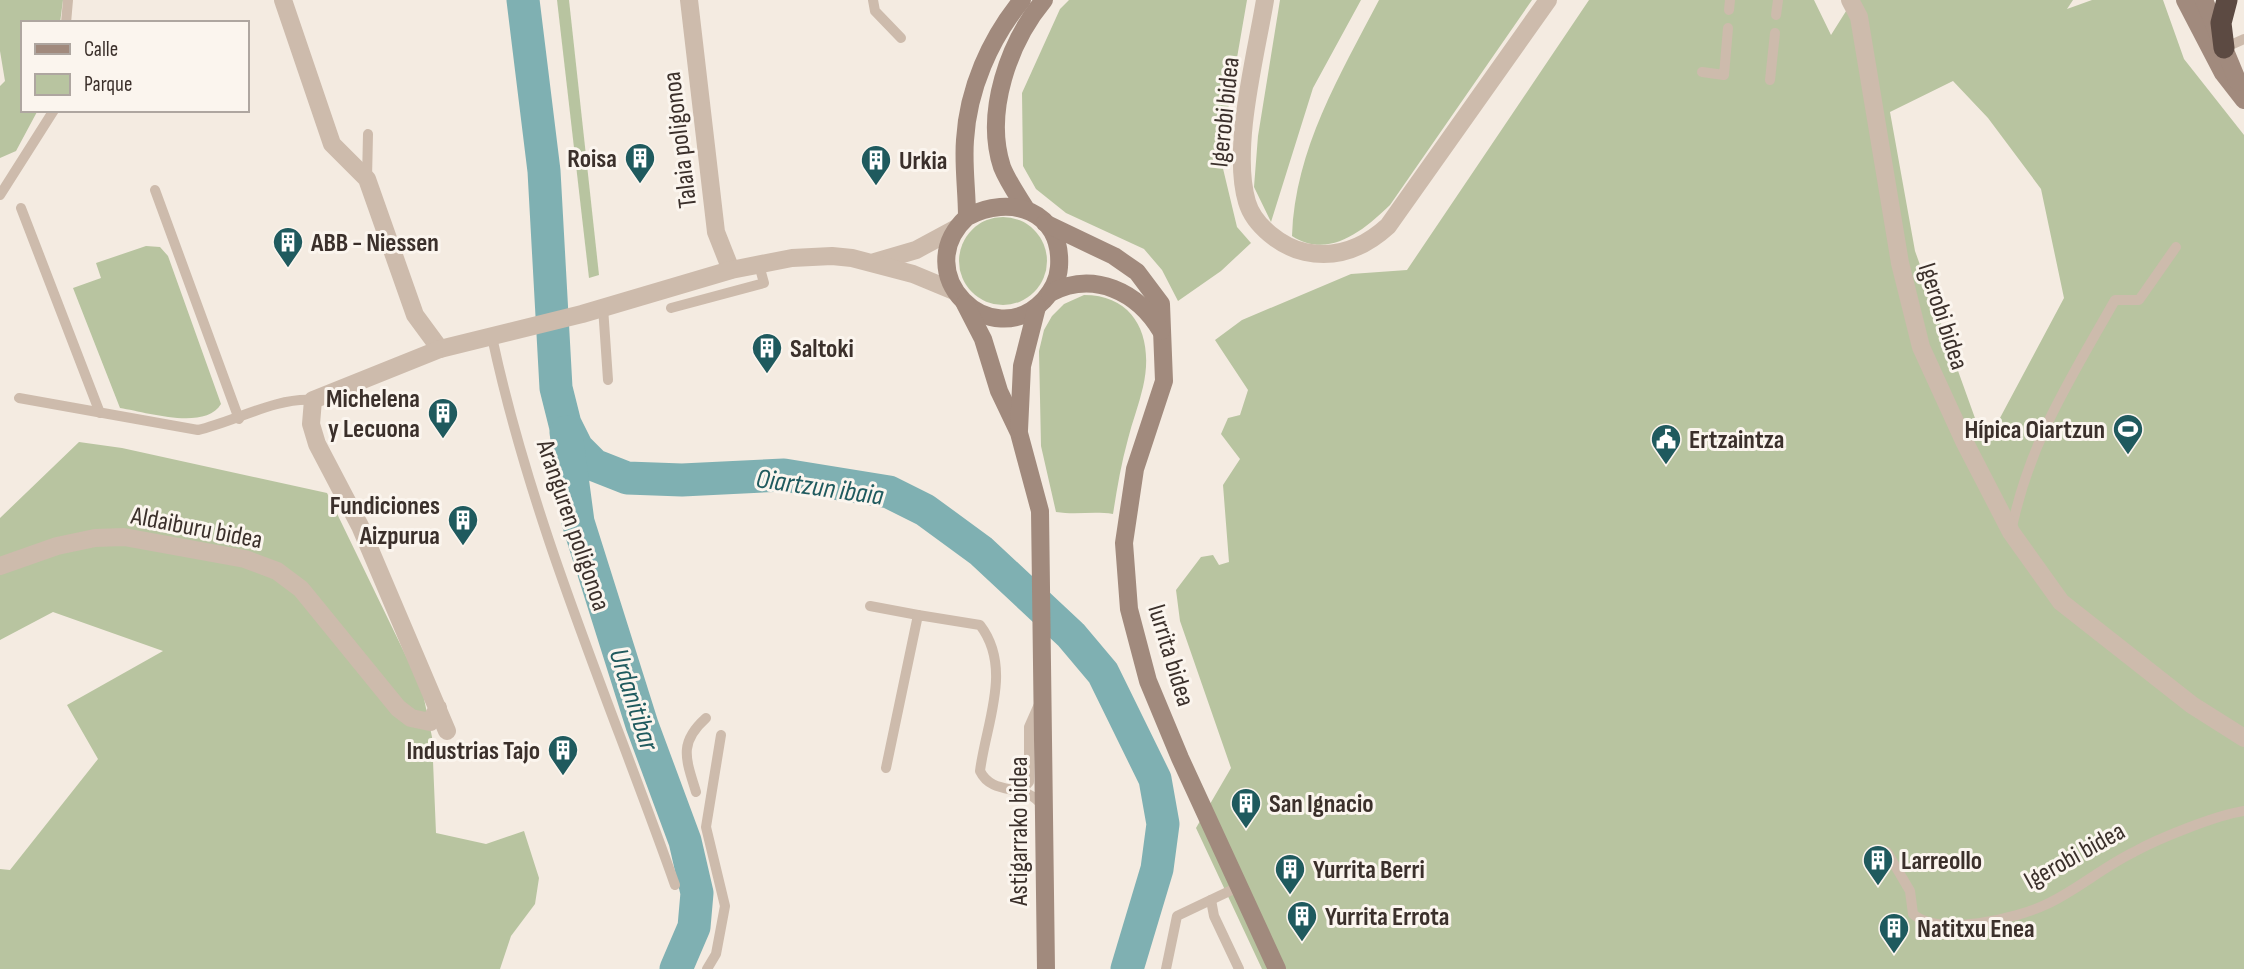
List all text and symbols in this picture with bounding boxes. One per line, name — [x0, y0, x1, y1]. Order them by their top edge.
legend — [21, 21, 248, 112]
text: Calle — [84, 37, 118, 62]
street label: Igerobi bidea — [1204, 56, 1247, 169]
street label: Talaia poligonoa — [657, 70, 704, 210]
text: Parque — [84, 72, 132, 97]
building icon: Roisa — [623, 141, 657, 185]
building icon: Urkia — [859, 143, 893, 187]
place label: Roisa — [567, 144, 617, 175]
place label: Urkia — [899, 146, 947, 177]
building icon: ABB - Niessen — [271, 225, 305, 269]
place label: ABB - Niessen — [310, 228, 439, 259]
street label: Igerobi bidea — [1911, 259, 1974, 374]
building icon: Saltoki — [750, 331, 784, 375]
place label: Saltoki — [790, 334, 854, 365]
place label: Michelena y Lecuona — [326, 384, 420, 445]
building icon: Michelena y Lecuona — [426, 396, 460, 440]
sports icon: Hípica Oiartzun — [2111, 412, 2145, 456]
place label: Hípica Oiartzun — [1964, 415, 2105, 446]
public building icon: Ertzaintza — [1649, 422, 1683, 466]
place label: Ertzaintza — [1689, 425, 1784, 456]
street label: Aranguren poligonoa — [529, 435, 616, 615]
water label: Oiartzun ibaia — [754, 462, 886, 513]
place label: Fundiciones Aizpurua — [330, 491, 440, 552]
street label: Aldaiburu bidea — [127, 500, 265, 556]
building icon: Fundiciones Aizpurua — [446, 503, 480, 547]
street label: Iurrita bidea — [1140, 601, 1201, 710]
water label: Urdanitibar — [602, 645, 666, 755]
building icon: Industrias Tajo — [546, 733, 580, 777]
place label: Industrias Tajo — [407, 736, 540, 767]
street label: Astigarrako bidea — [1004, 756, 1035, 907]
building icon: San Ignacio — [1229, 786, 1263, 830]
place label: San Ignacio — [1269, 789, 1374, 820]
street label: Igerobi bidea — [2019, 816, 2131, 897]
building icon: Larreollo — [1861, 843, 1895, 887]
place label: Larreollo — [1901, 846, 1982, 877]
building icon: Yurrita Berri — [1273, 852, 1307, 896]
place label: Yurrita Berri — [1313, 855, 1425, 886]
building icon: Yurrita Errota — [1285, 899, 1319, 943]
place label: Yurrita Errota — [1325, 902, 1449, 933]
building icon: Natitxu Enea — [1877, 911, 1911, 955]
place label: Natitxu Enea — [1917, 914, 2035, 945]

